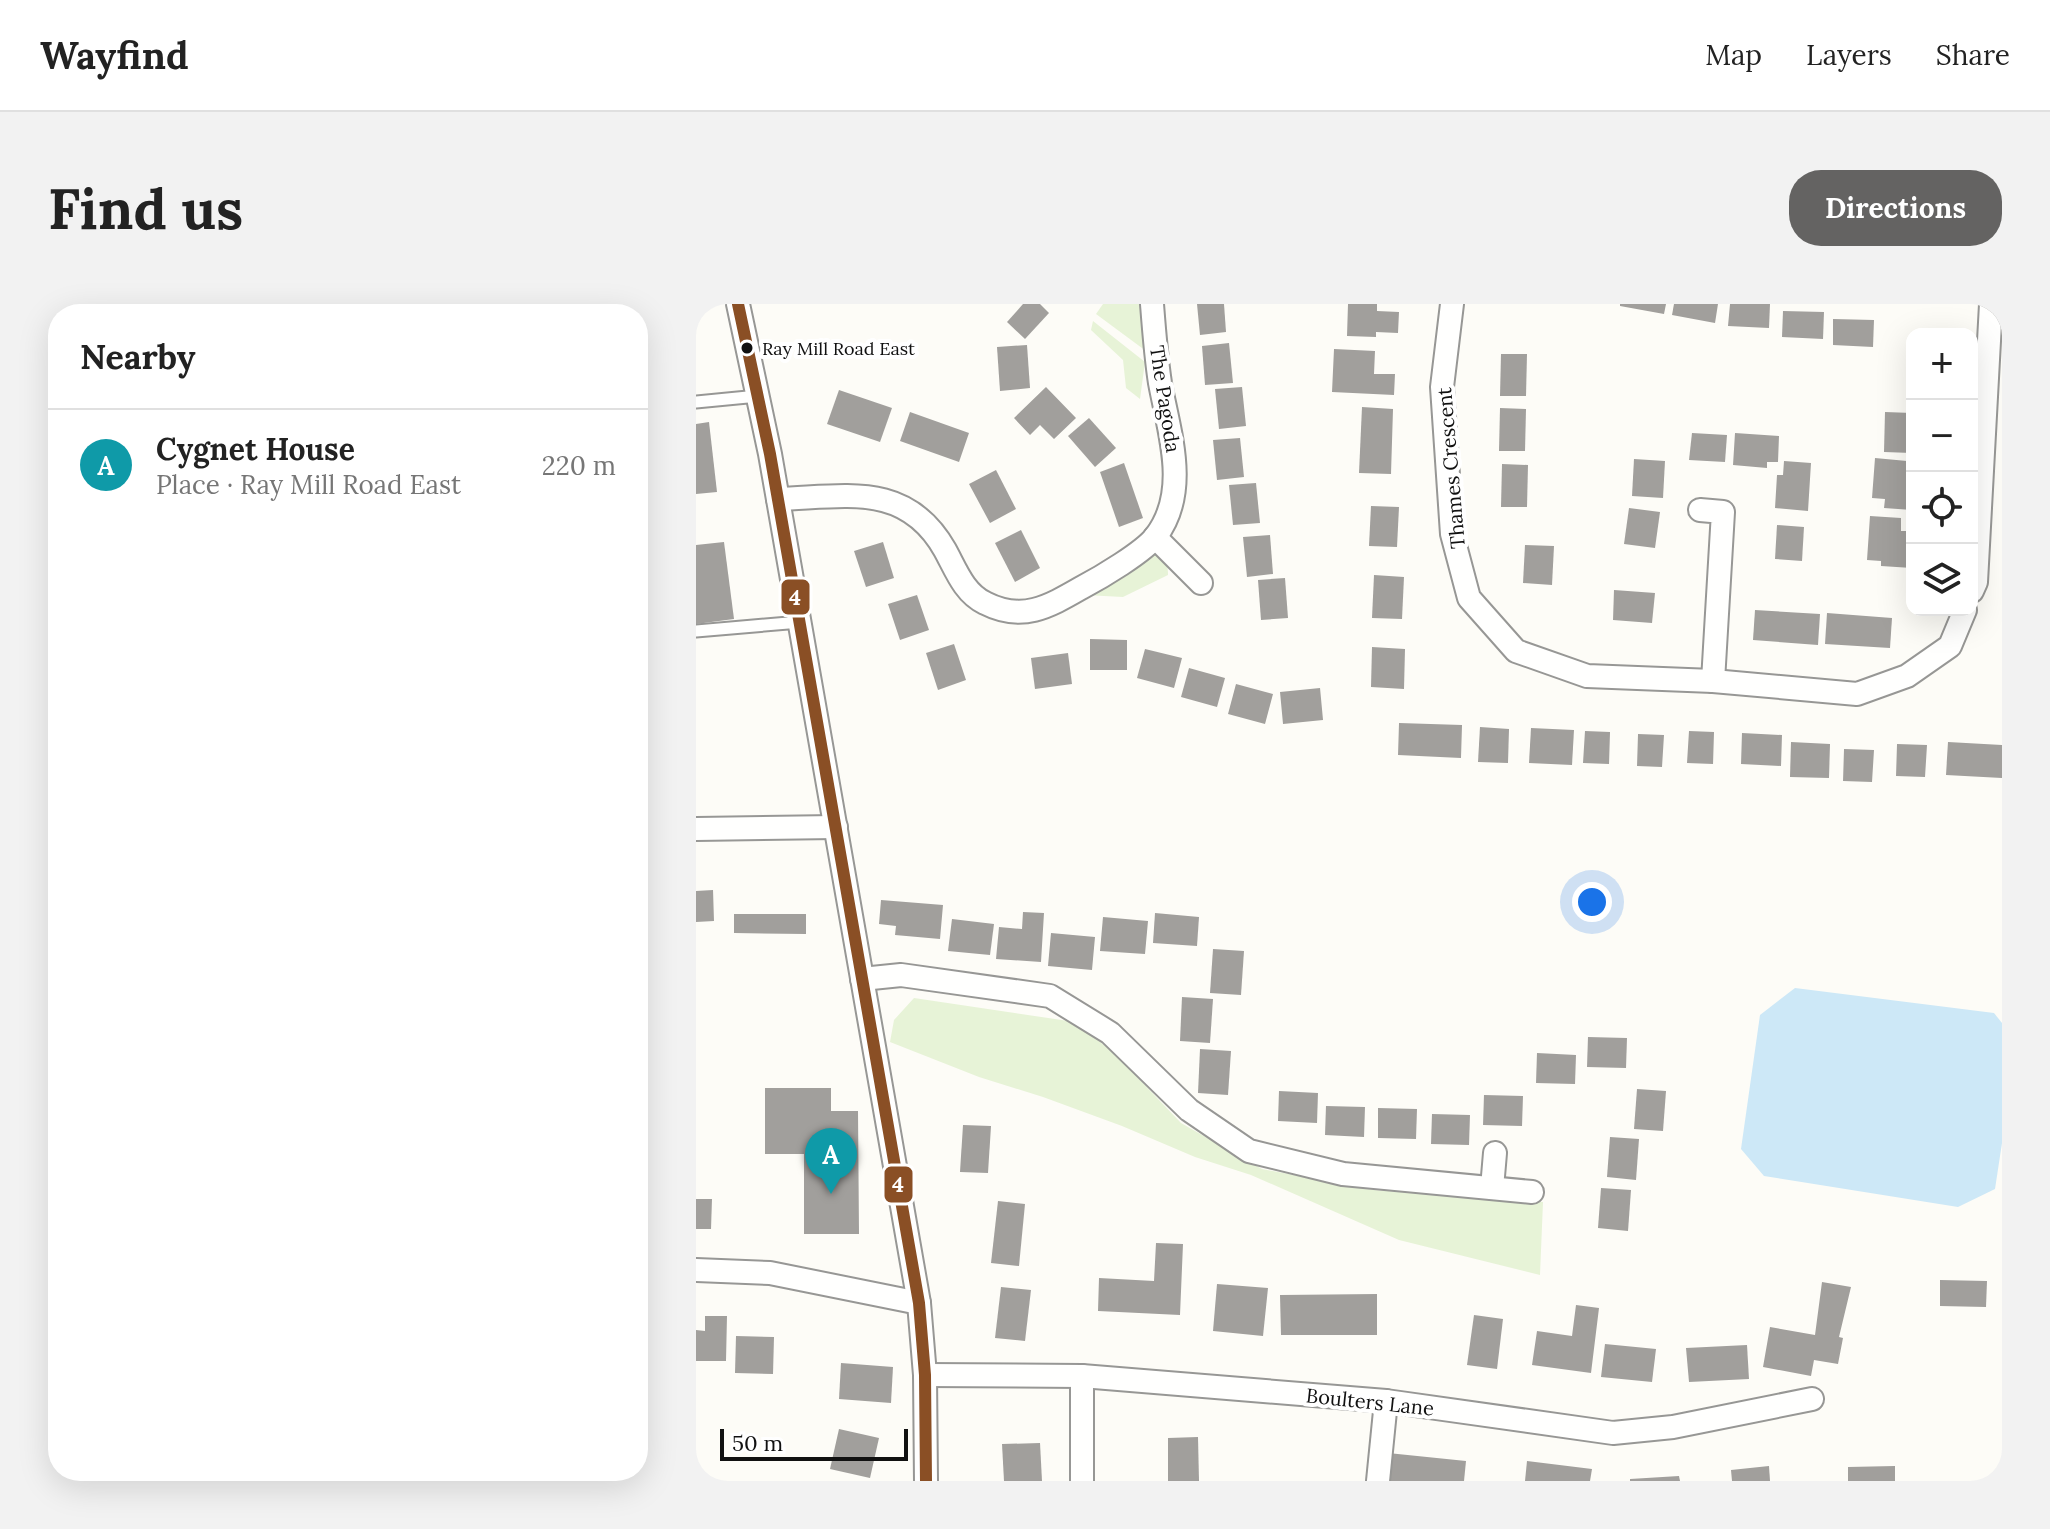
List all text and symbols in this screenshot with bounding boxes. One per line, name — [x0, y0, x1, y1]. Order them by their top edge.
text: Wayfind — [40, 31, 189, 79]
text: Map — [1705, 37, 1762, 73]
text: Layers — [1806, 37, 1892, 73]
text: Share — [1936, 37, 2010, 73]
button: Directions — [1789, 170, 2002, 246]
text: Find us — [48, 173, 243, 244]
map controls — [1906, 328, 1978, 616]
button: + — [1906, 328, 1978, 400]
text: Nearby — [80, 335, 196, 378]
place label: Ray Mill Road East — [762, 337, 915, 360]
marker: Ray Mill Road East — [739, 340, 755, 356]
street label: The Pagoda — [1145, 344, 1186, 454]
street label: Thames Crescent — [1431, 386, 1470, 550]
button: − — [1906, 400, 1978, 472]
text: Cygnet House — [156, 430, 355, 468]
text: A — [97, 449, 115, 482]
text: 220 m — [542, 449, 616, 482]
text: Place · Ray Mill Road East — [156, 468, 461, 501]
button: locate — [1906, 472, 1978, 544]
button: layers — [1906, 544, 1978, 616]
line badge: 4 — [780, 578, 811, 616]
text: 4 — [789, 583, 801, 611]
your location — [1572, 882, 1612, 922]
pin: A — [805, 1128, 857, 1194]
line badge: 4 — [883, 1165, 914, 1204]
text: 4 — [892, 1170, 904, 1198]
street label: Boulters Lane — [1305, 1382, 1435, 1421]
scale bar — [720, 1425, 908, 1461]
text: 50 m — [732, 1429, 783, 1457]

